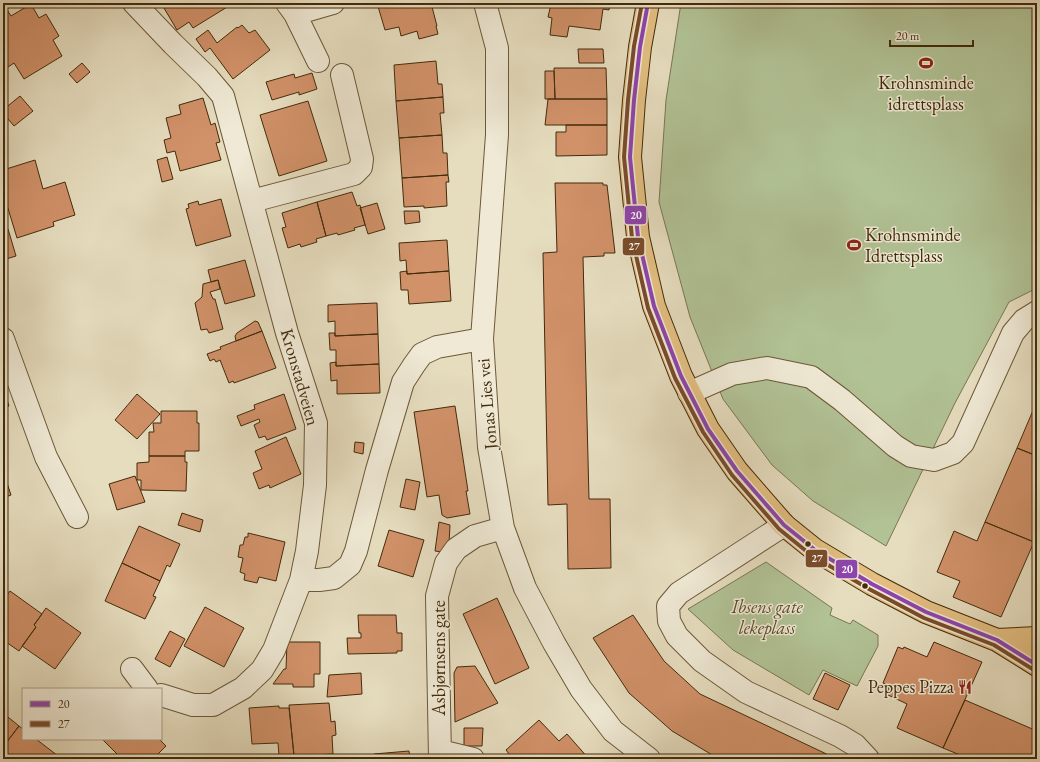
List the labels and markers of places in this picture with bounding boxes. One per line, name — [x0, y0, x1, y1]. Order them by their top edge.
sports icon: Krohnsminde idrettsplass — [918, 55, 934, 71]
place label: Krohnsminde idrettsplass — [878, 71, 974, 115]
place label: Krohnsminde Idrettsplass — [865, 223, 961, 267]
sports icon: Krohnsminde Idrettsplass — [846, 237, 862, 253]
unlabelled marker — [803, 539, 813, 549]
unlabelled marker — [860, 581, 870, 591]
place label: Peppes Pizza — [868, 675, 955, 698]
restaurant icon: Peppes Pizza — [957, 679, 973, 695]

